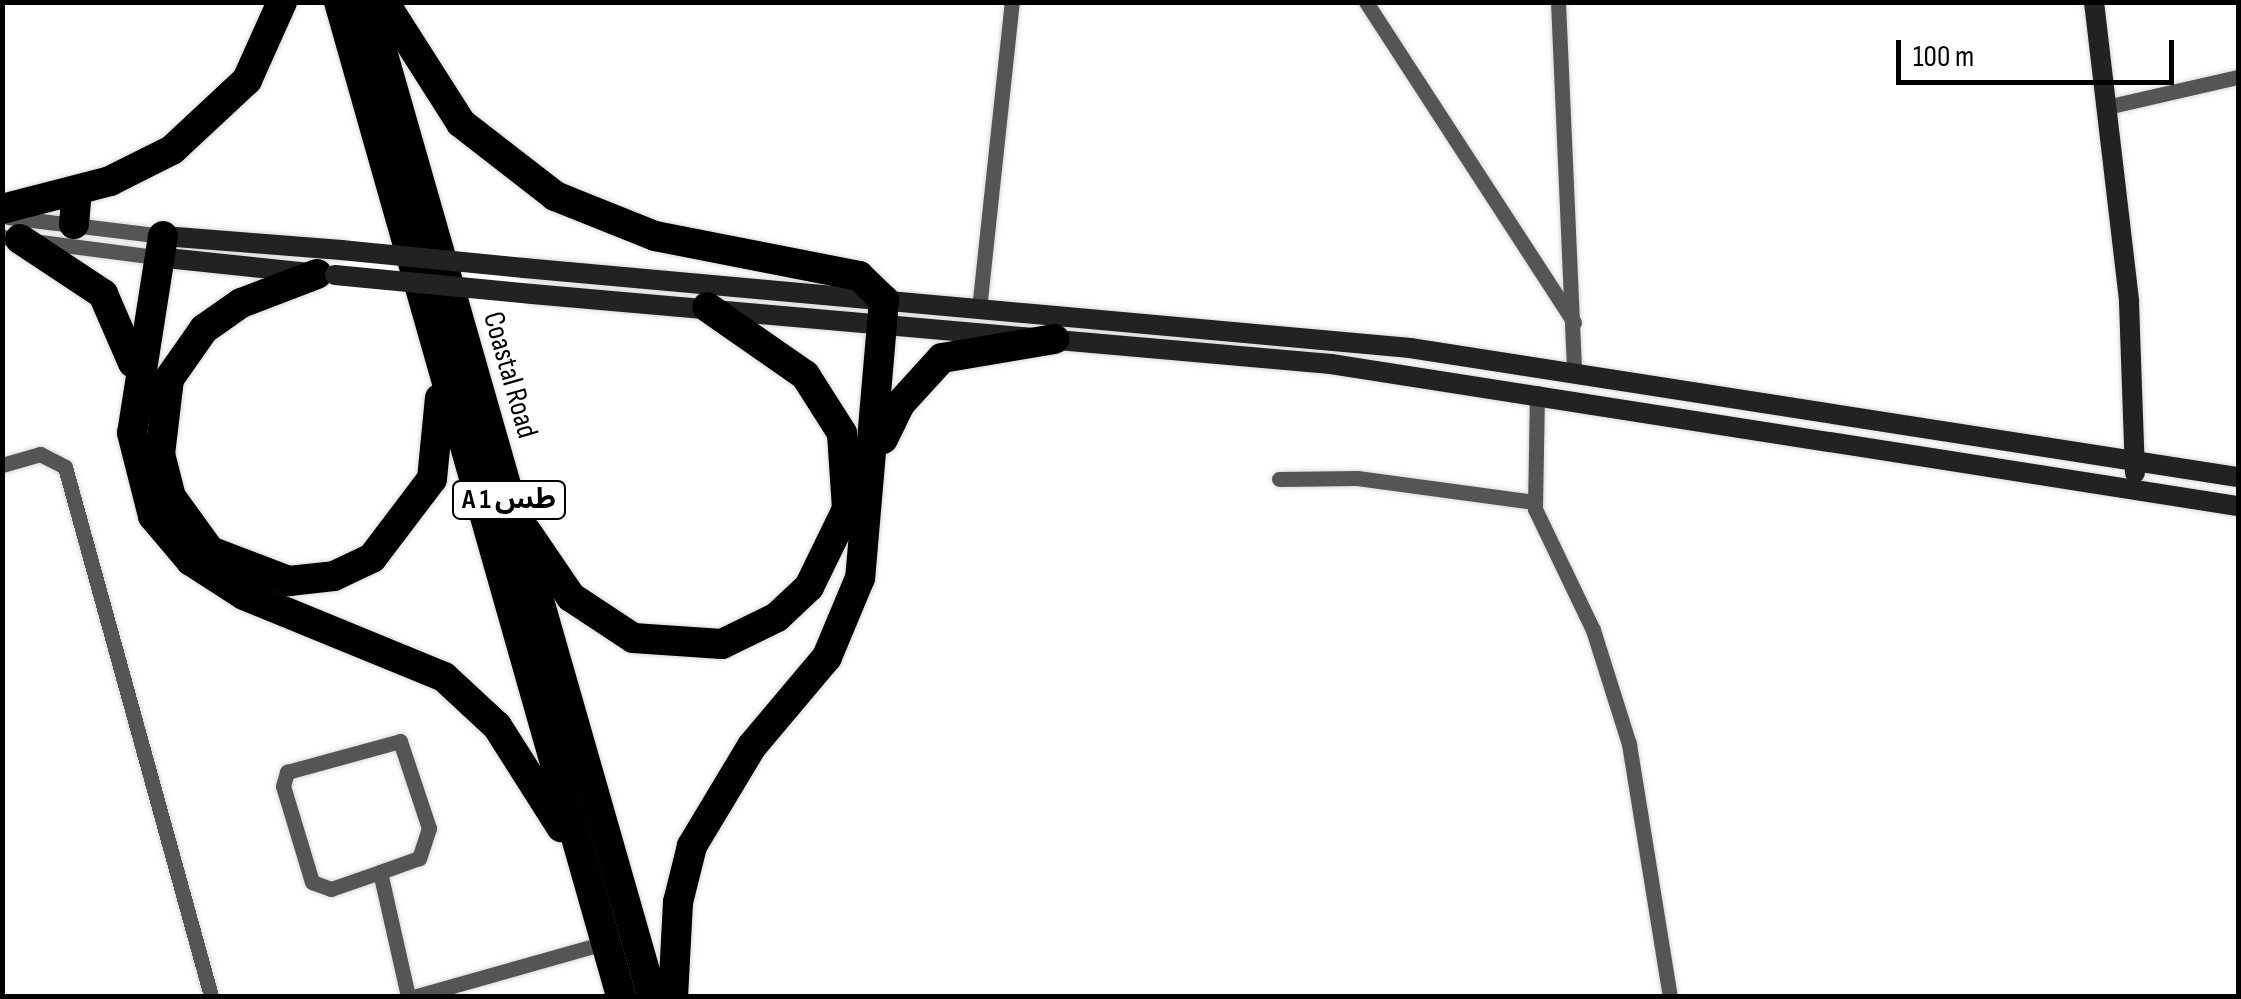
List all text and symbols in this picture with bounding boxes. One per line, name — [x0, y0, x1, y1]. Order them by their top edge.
scale bar — [1901, 20, 2178, 82]
text: 100 m — [1913, 39, 1974, 75]
street label: Coastal Road — [475, 308, 545, 442]
road number: A 1 طس — [452, 477, 566, 523]

